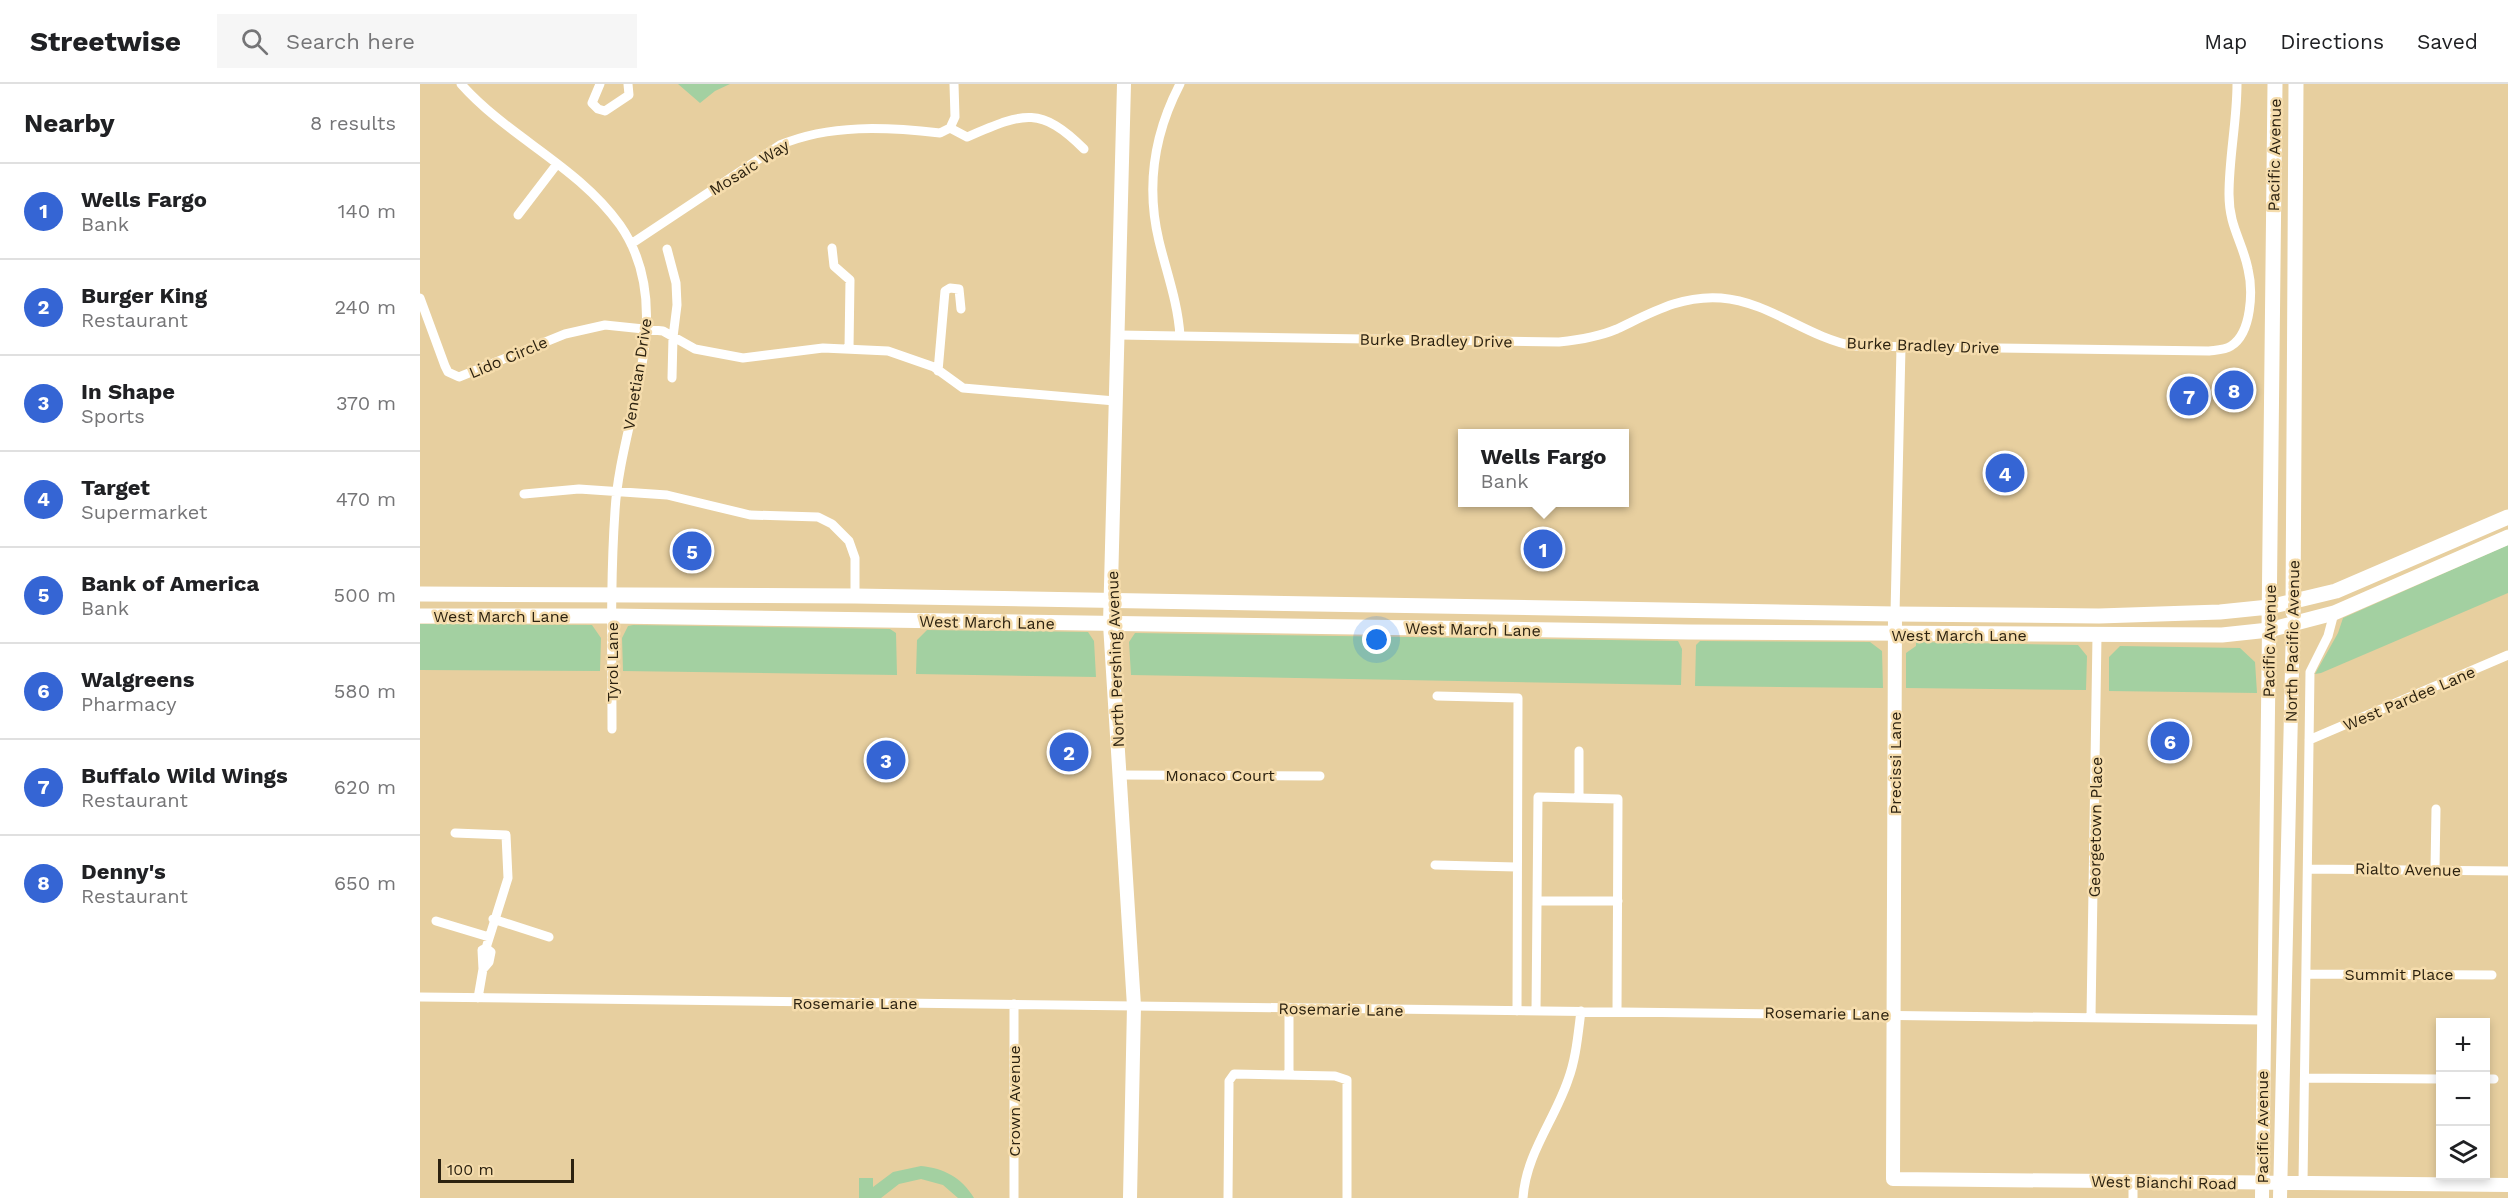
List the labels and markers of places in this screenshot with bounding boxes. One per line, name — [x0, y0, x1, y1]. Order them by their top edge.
pin: 8 — [2214, 368, 2254, 412]
pin: 7 — [2170, 374, 2208, 418]
pin: 4 — [1986, 450, 2024, 496]
pin: 1 — [1524, 526, 1562, 572]
pin: 5 — [672, 528, 712, 574]
pin: 6 — [2150, 718, 2190, 764]
pin: 2 — [1050, 730, 1088, 774]
pin: 3 — [866, 738, 906, 782]

